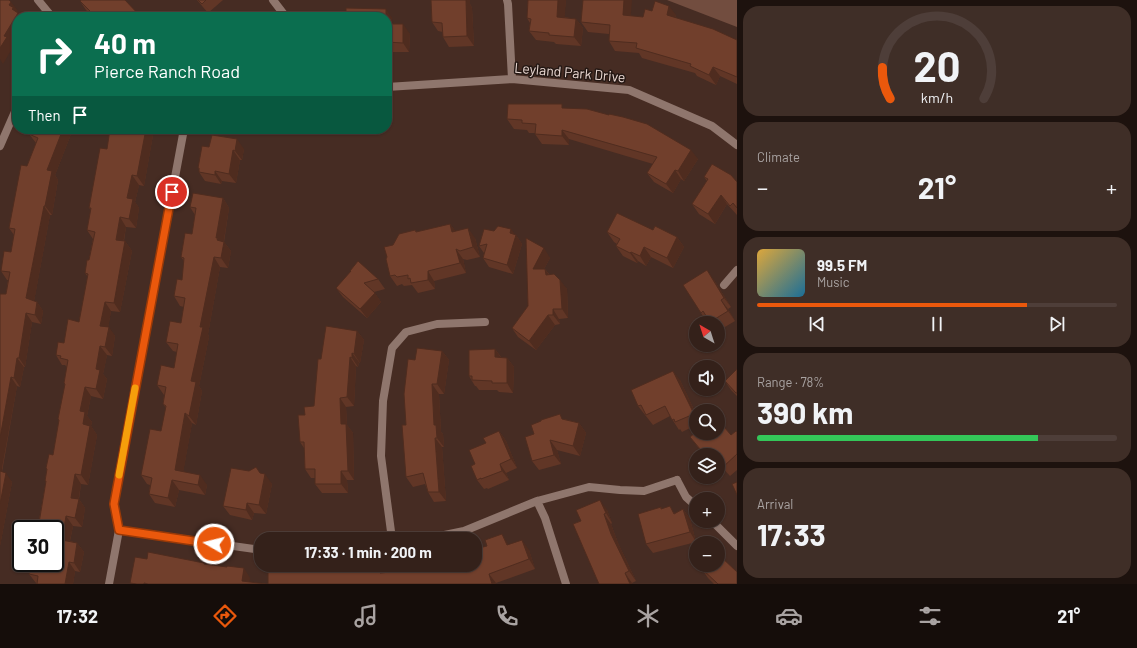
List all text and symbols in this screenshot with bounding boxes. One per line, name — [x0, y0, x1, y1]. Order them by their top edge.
text: 40 m — [94, 26, 156, 60]
icon: right — [28, 28, 80, 80]
text: 20 — [913, 40, 961, 90]
street label: Leyland Park Drive — [514, 59, 626, 85]
text: Pierce Ranch Road — [94, 60, 240, 82]
text: km/h — [921, 88, 953, 105]
icon: arrive — [69, 104, 91, 126]
text: Then — [28, 106, 61, 124]
text: Climate — [757, 149, 800, 165]
text: 21° — [918, 169, 956, 205]
text: − — [757, 174, 768, 200]
text: + — [1106, 174, 1117, 200]
pin — [155, 175, 189, 209]
icon: arrive — [161, 181, 183, 203]
text: 99.5 FM — [817, 256, 867, 274]
text: Music — [817, 274, 850, 290]
icon: previous — [806, 313, 828, 335]
icon: pause — [926, 313, 948, 335]
icon: next — [1046, 313, 1068, 335]
north arrow — [689, 316, 725, 352]
map controls — [689, 316, 725, 572]
button: sound — [689, 360, 725, 396]
text: Range · 78% — [757, 374, 824, 390]
text: 390 km — [757, 394, 853, 430]
button: search — [689, 404, 725, 440]
button: layers — [689, 448, 725, 484]
button: + — [689, 492, 725, 528]
text: Arrival — [757, 496, 793, 512]
text: 17:33 — [757, 516, 826, 552]
speed limit sign: 30 — [12, 520, 64, 572]
position arrow — [193, 523, 235, 565]
button: − — [689, 536, 725, 572]
text: 17:33 · 1 min · 200 m — [304, 543, 432, 561]
icon: directions — [211, 602, 239, 630]
icon: music — [352, 602, 380, 630]
icon: phone — [493, 602, 521, 630]
icon: climate — [634, 602, 662, 630]
icon: car — [775, 602, 803, 630]
icon: filters — [916, 602, 944, 630]
text: 17:32 — [57, 605, 98, 627]
text: 21° — [1057, 605, 1080, 627]

